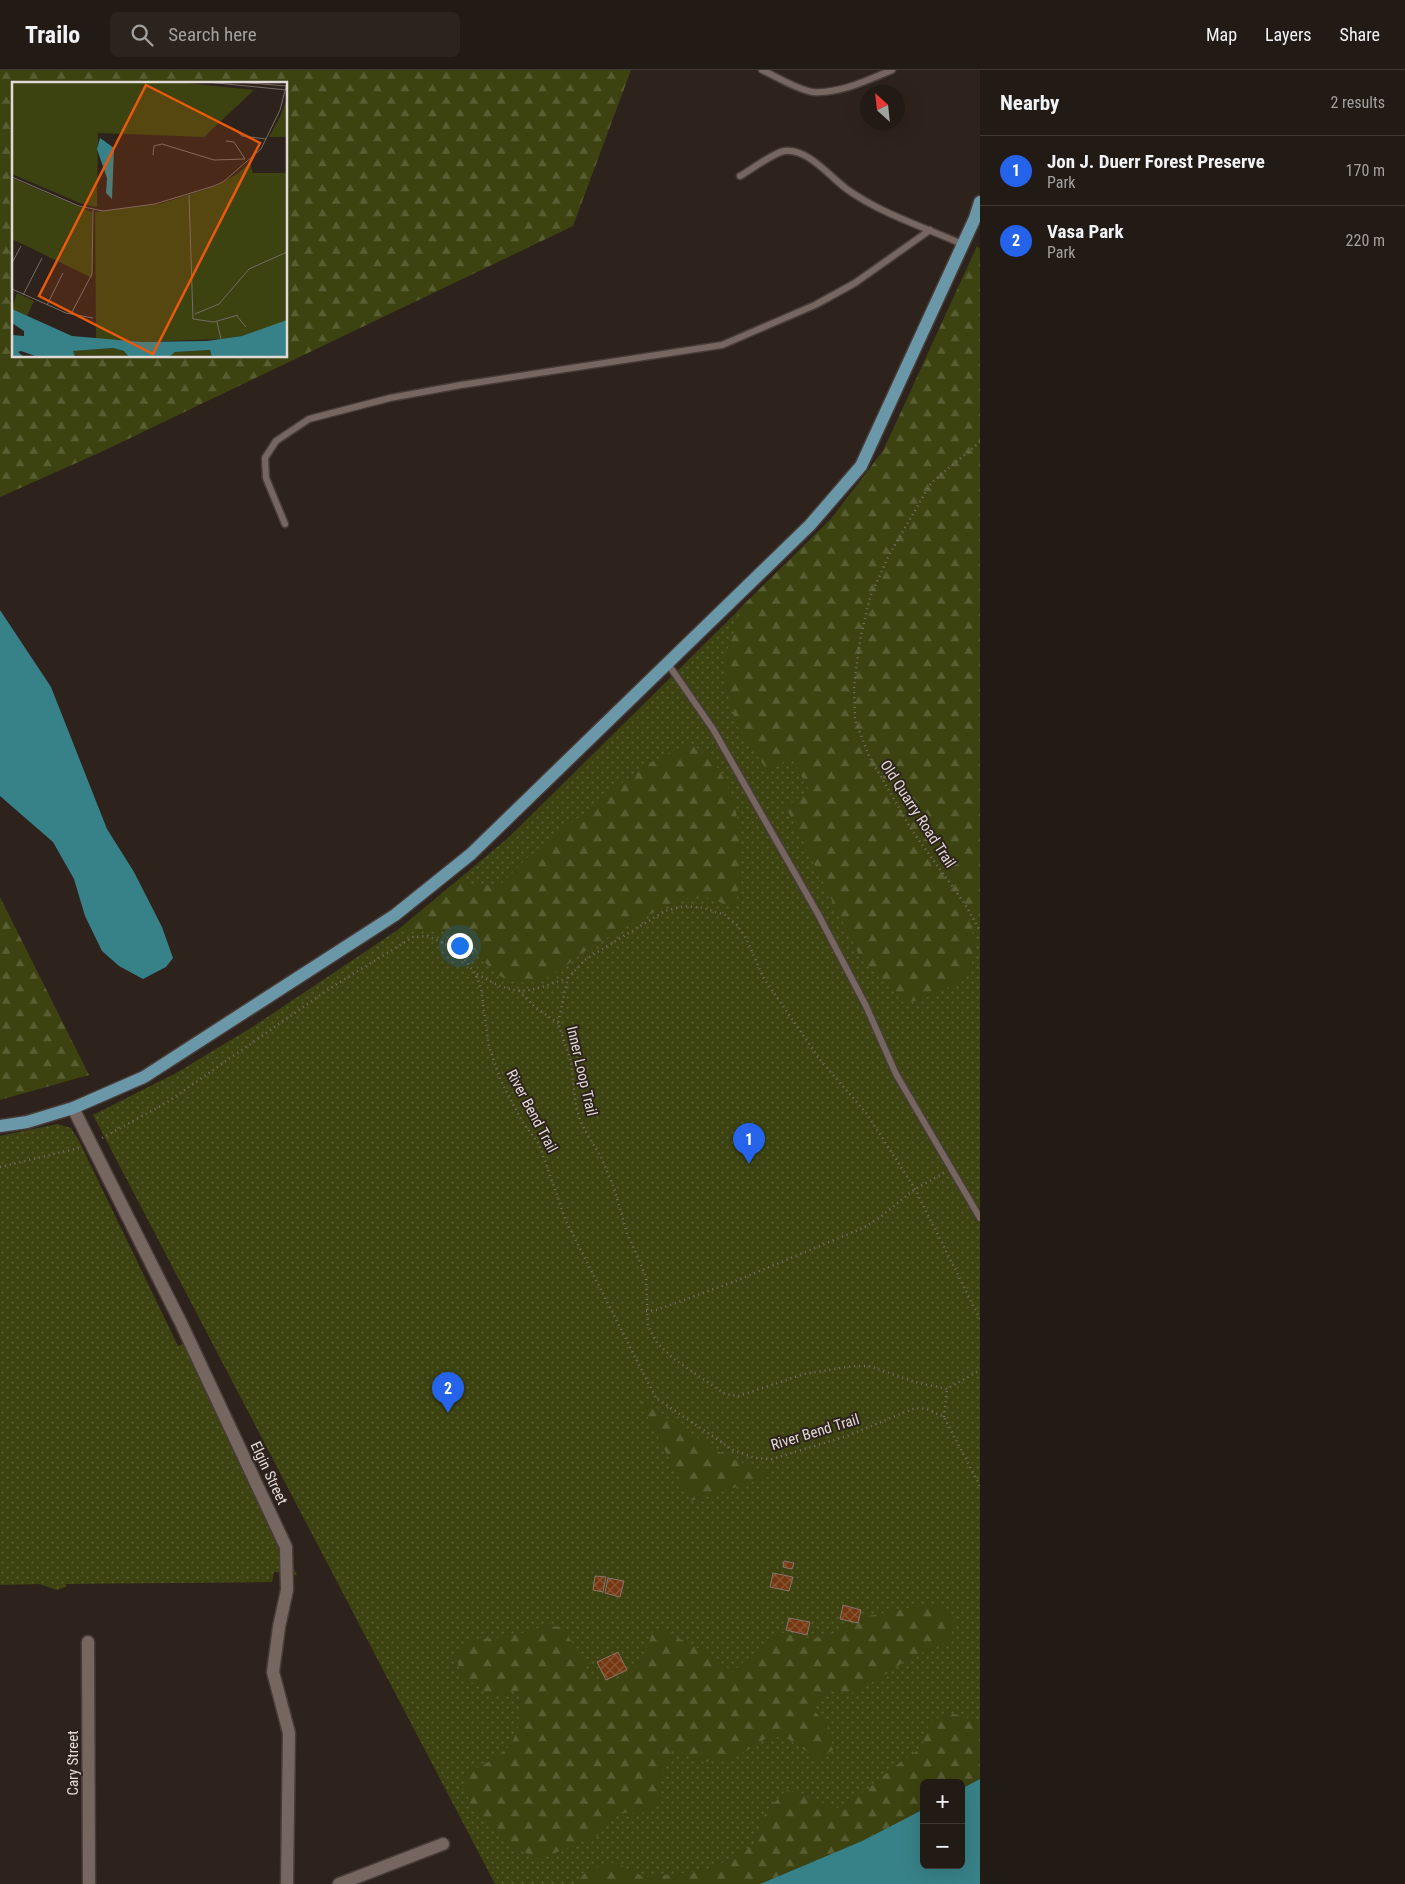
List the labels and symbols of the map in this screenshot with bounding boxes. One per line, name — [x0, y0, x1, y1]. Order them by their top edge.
inset map — [12, 82, 288, 358]
north arrow — [860, 85, 905, 130]
street label: Old Quarry Road Trail — [877, 757, 959, 871]
your location — [447, 933, 473, 959]
street label: Inner Loop Trail — [563, 1024, 601, 1118]
street label: River Bend Trail — [503, 1066, 561, 1156]
pin: 1 — [733, 1123, 765, 1164]
pin: 2 — [432, 1372, 464, 1413]
street label: River Bend Trail — [769, 1410, 861, 1454]
street label: Elgin Street — [247, 1439, 291, 1507]
street label: Cary Street — [64, 1730, 82, 1796]

